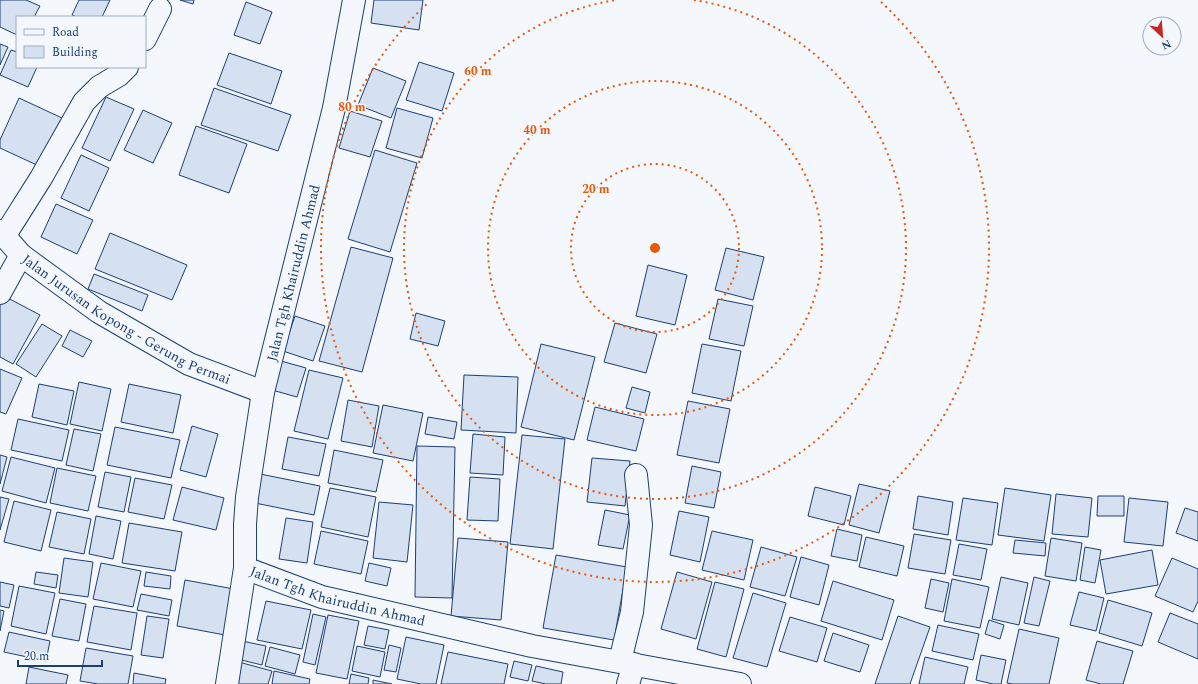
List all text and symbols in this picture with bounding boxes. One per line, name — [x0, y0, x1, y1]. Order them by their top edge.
legend — [16, 16, 146, 68]
north arrow — [1142, 16, 1182, 56]
text: Road — [52, 23, 79, 42]
text: N — [1158, 35, 1174, 54]
text: Building — [52, 43, 98, 62]
text: 60 m — [464, 62, 492, 81]
text: 80 m — [338, 98, 366, 117]
text: 40 m — [523, 121, 551, 140]
text: 20 m — [582, 180, 610, 199]
street label: Jalan Tgh Khairuddin Ahmad — [261, 182, 326, 364]
centre of rings — [648, 241, 662, 255]
street label: Jalan Jurusan Kopong - Gerung Permai — [17, 249, 234, 390]
street label: Jalan Tgh Khairuddin Ahmad — [247, 561, 427, 632]
scale bar — [18, 642, 102, 668]
text: 20 m — [24, 647, 49, 666]

